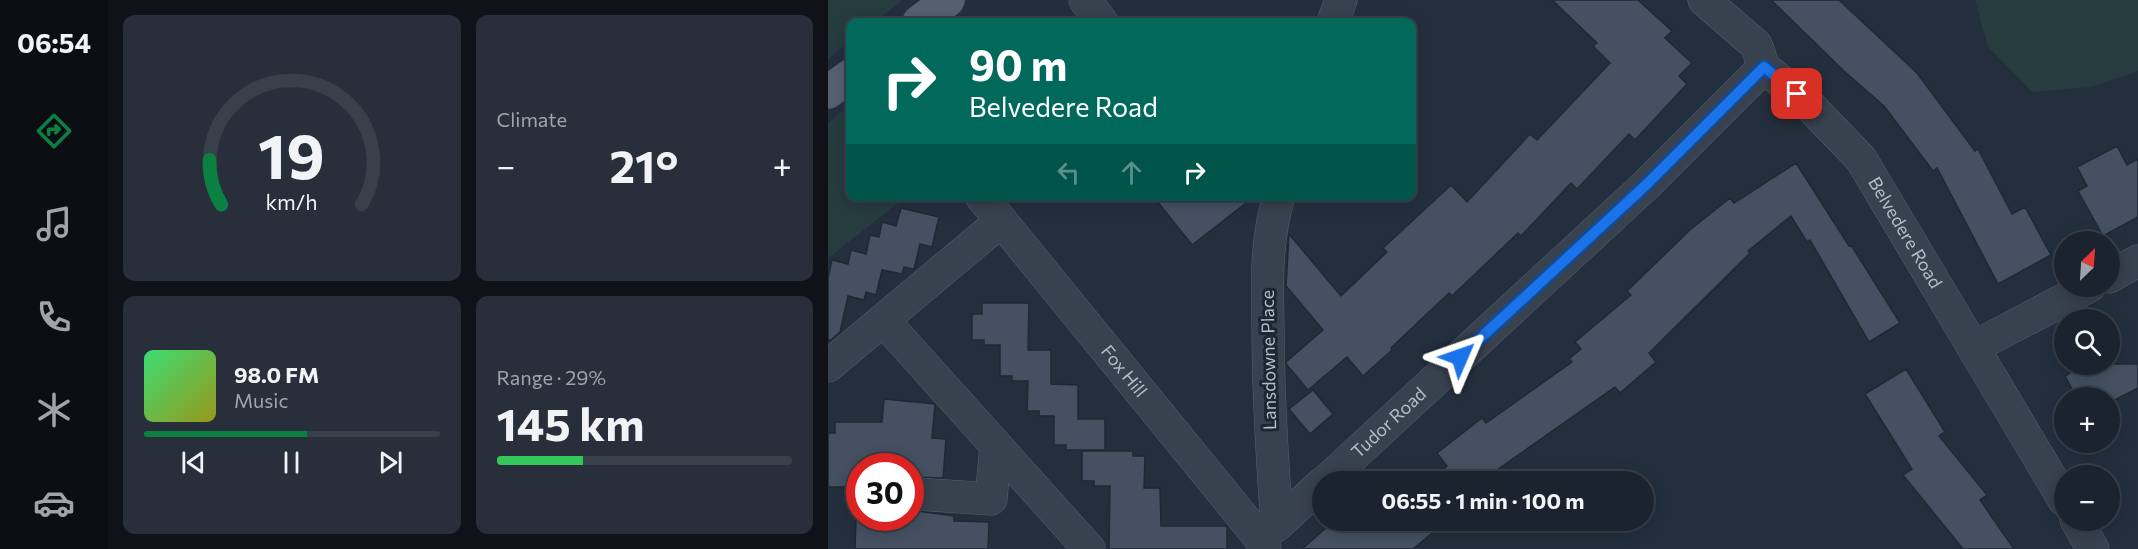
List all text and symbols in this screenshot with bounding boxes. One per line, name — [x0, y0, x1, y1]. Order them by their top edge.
text: 06:54 — [17, 26, 91, 59]
text: 90 m — [969, 38, 1068, 90]
icon: right — [870, 42, 948, 120]
pin — [1771, 68, 1822, 119]
icon: arrive — [1780, 77, 1813, 110]
text: Belvedere Road — [969, 90, 1158, 123]
text: Climate — [497, 107, 567, 131]
icon: directions — [33, 110, 75, 152]
text: 19 — [258, 116, 325, 192]
text: 21° — [609, 137, 678, 192]
text: − — [497, 144, 515, 185]
text: + — [773, 144, 792, 185]
icon: left — [1052, 156, 1085, 189]
icon: ahead — [1115, 156, 1148, 189]
icon: right — [1178, 156, 1211, 189]
street label: Belvedere Road — [1864, 173, 1948, 292]
text: km/h — [266, 188, 318, 214]
icon: music — [33, 203, 75, 245]
north arrow — [2054, 231, 2120, 297]
map controls — [2054, 231, 2120, 531]
street label: Lansdowne Place — [1256, 290, 1280, 430]
icon: phone — [33, 296, 75, 338]
button: search — [2054, 309, 2120, 375]
position arrow — [1428, 325, 1492, 389]
street label: Fox Hill — [1097, 340, 1152, 401]
text: 98.0 FM — [234, 361, 319, 388]
text: Range · 29% — [497, 365, 606, 389]
street label: Tudor Road — [1346, 382, 1430, 462]
button: + — [2054, 387, 2120, 453]
text: Music — [234, 388, 288, 412]
icon: climate — [33, 389, 75, 431]
text: 145 km — [497, 395, 644, 450]
icon: previous — [177, 446, 210, 479]
icon: pause — [275, 446, 308, 479]
icon: next — [374, 446, 407, 479]
speed limit sign: 30 — [846, 453, 924, 531]
button: − — [2054, 465, 2120, 531]
icon: car — [33, 482, 75, 524]
text: 06:55 · 1 min · 100 m — [1382, 487, 1584, 514]

